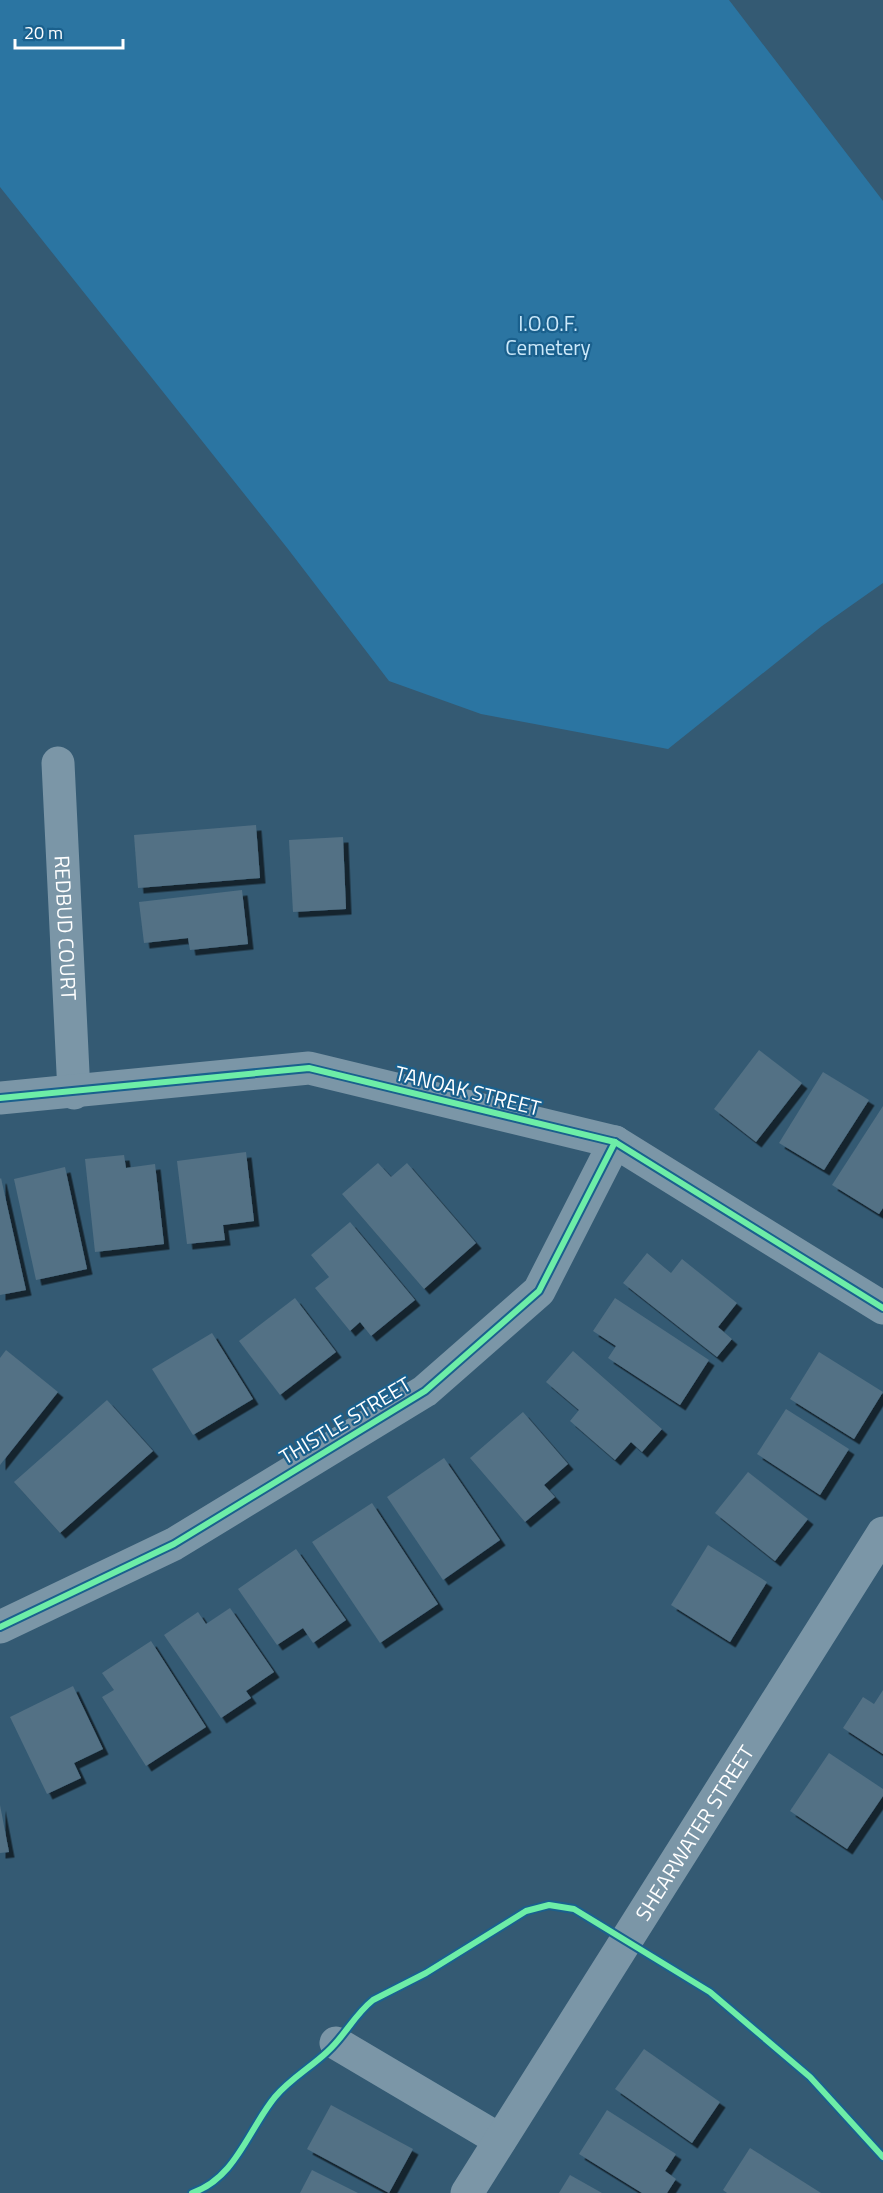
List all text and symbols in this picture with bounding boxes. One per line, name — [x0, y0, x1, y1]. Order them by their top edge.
scale bar — [15, 12, 123, 50]
text: 20 m — [24, 19, 63, 46]
park label: I.O.O.F. Cemetery — [505, 307, 591, 363]
street label: REDBUD COURT — [46, 855, 85, 1001]
street label: TANOAK STREET — [392, 1056, 544, 1124]
street label: THISTLE STREET — [273, 1368, 417, 1472]
street label: SHEARWATER STREET — [627, 1739, 762, 1927]

